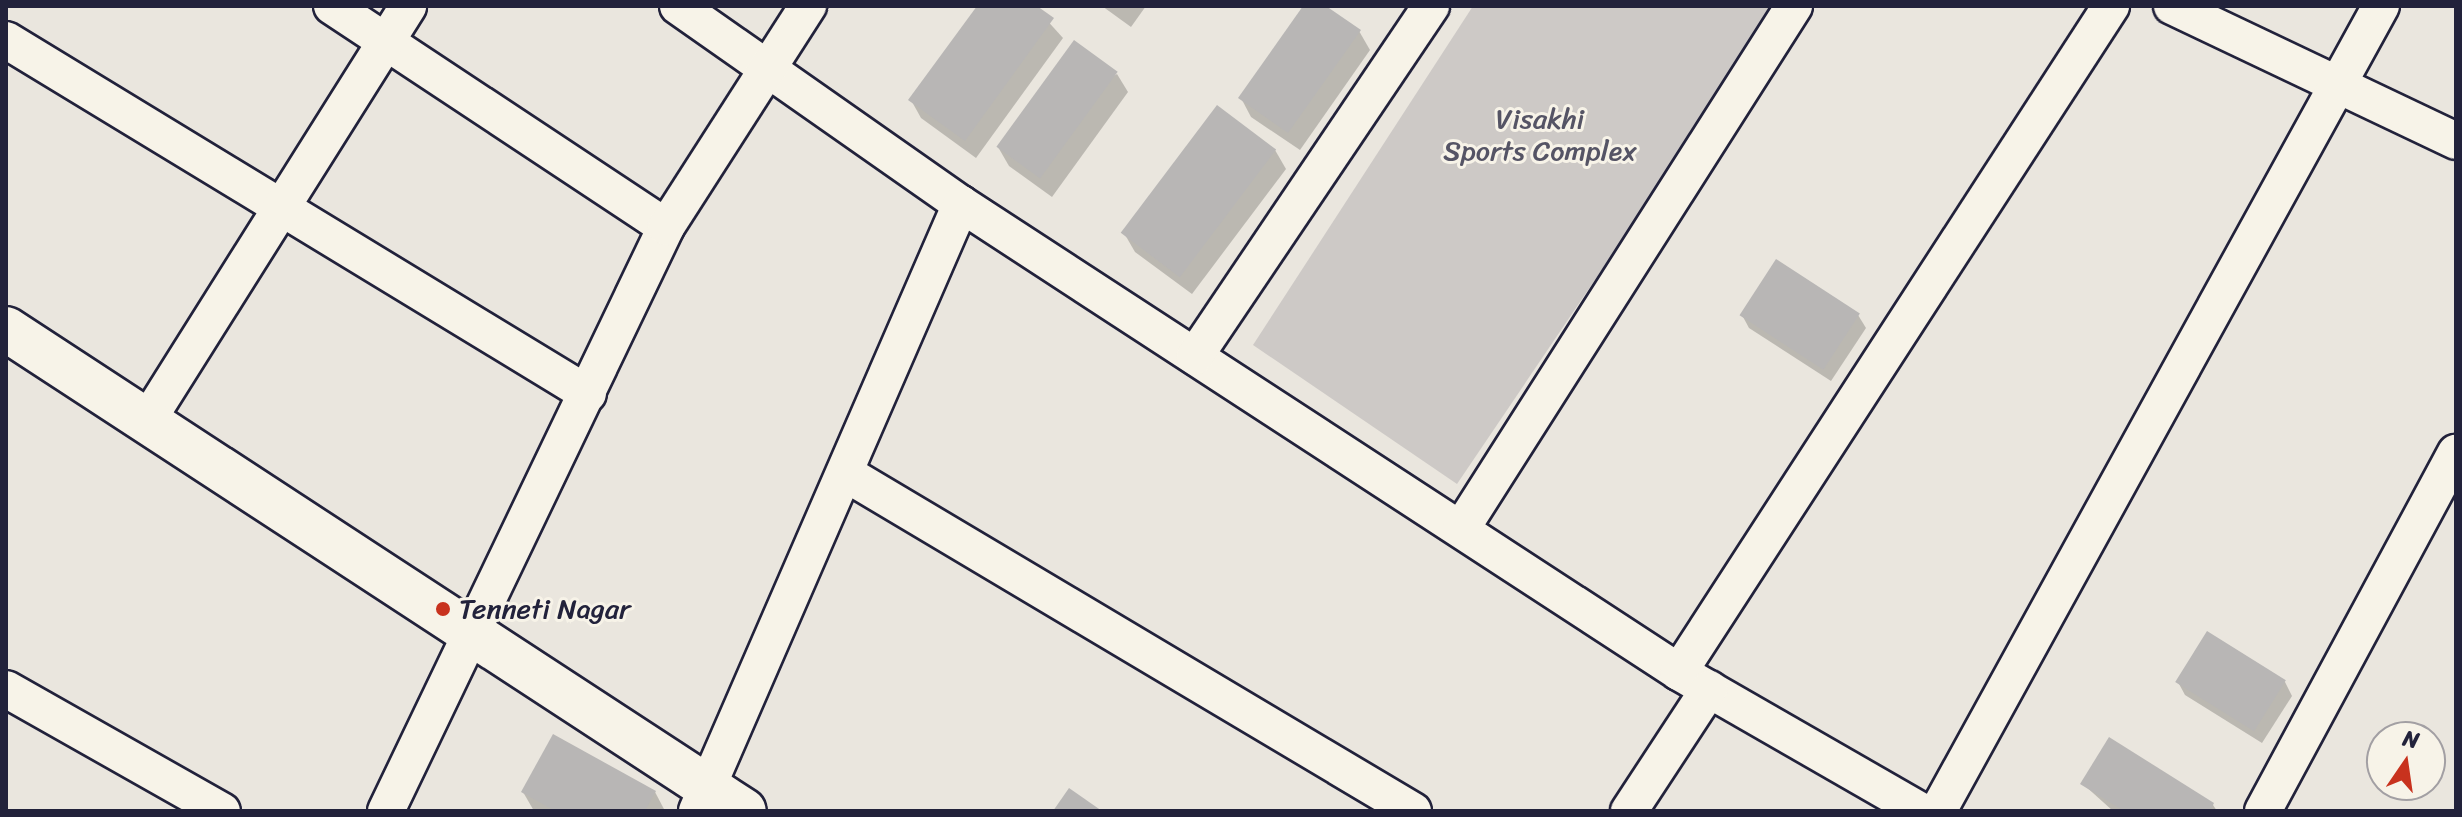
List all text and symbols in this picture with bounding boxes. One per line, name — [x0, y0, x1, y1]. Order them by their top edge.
park label: Visakhi Sports Complex — [1443, 102, 1637, 168]
place label: Tenneti Nagar — [459, 592, 630, 626]
marker: Tenneti Nagar — [434, 600, 452, 618]
text: N — [2399, 718, 2423, 760]
north arrow — [2366, 721, 2446, 801]

